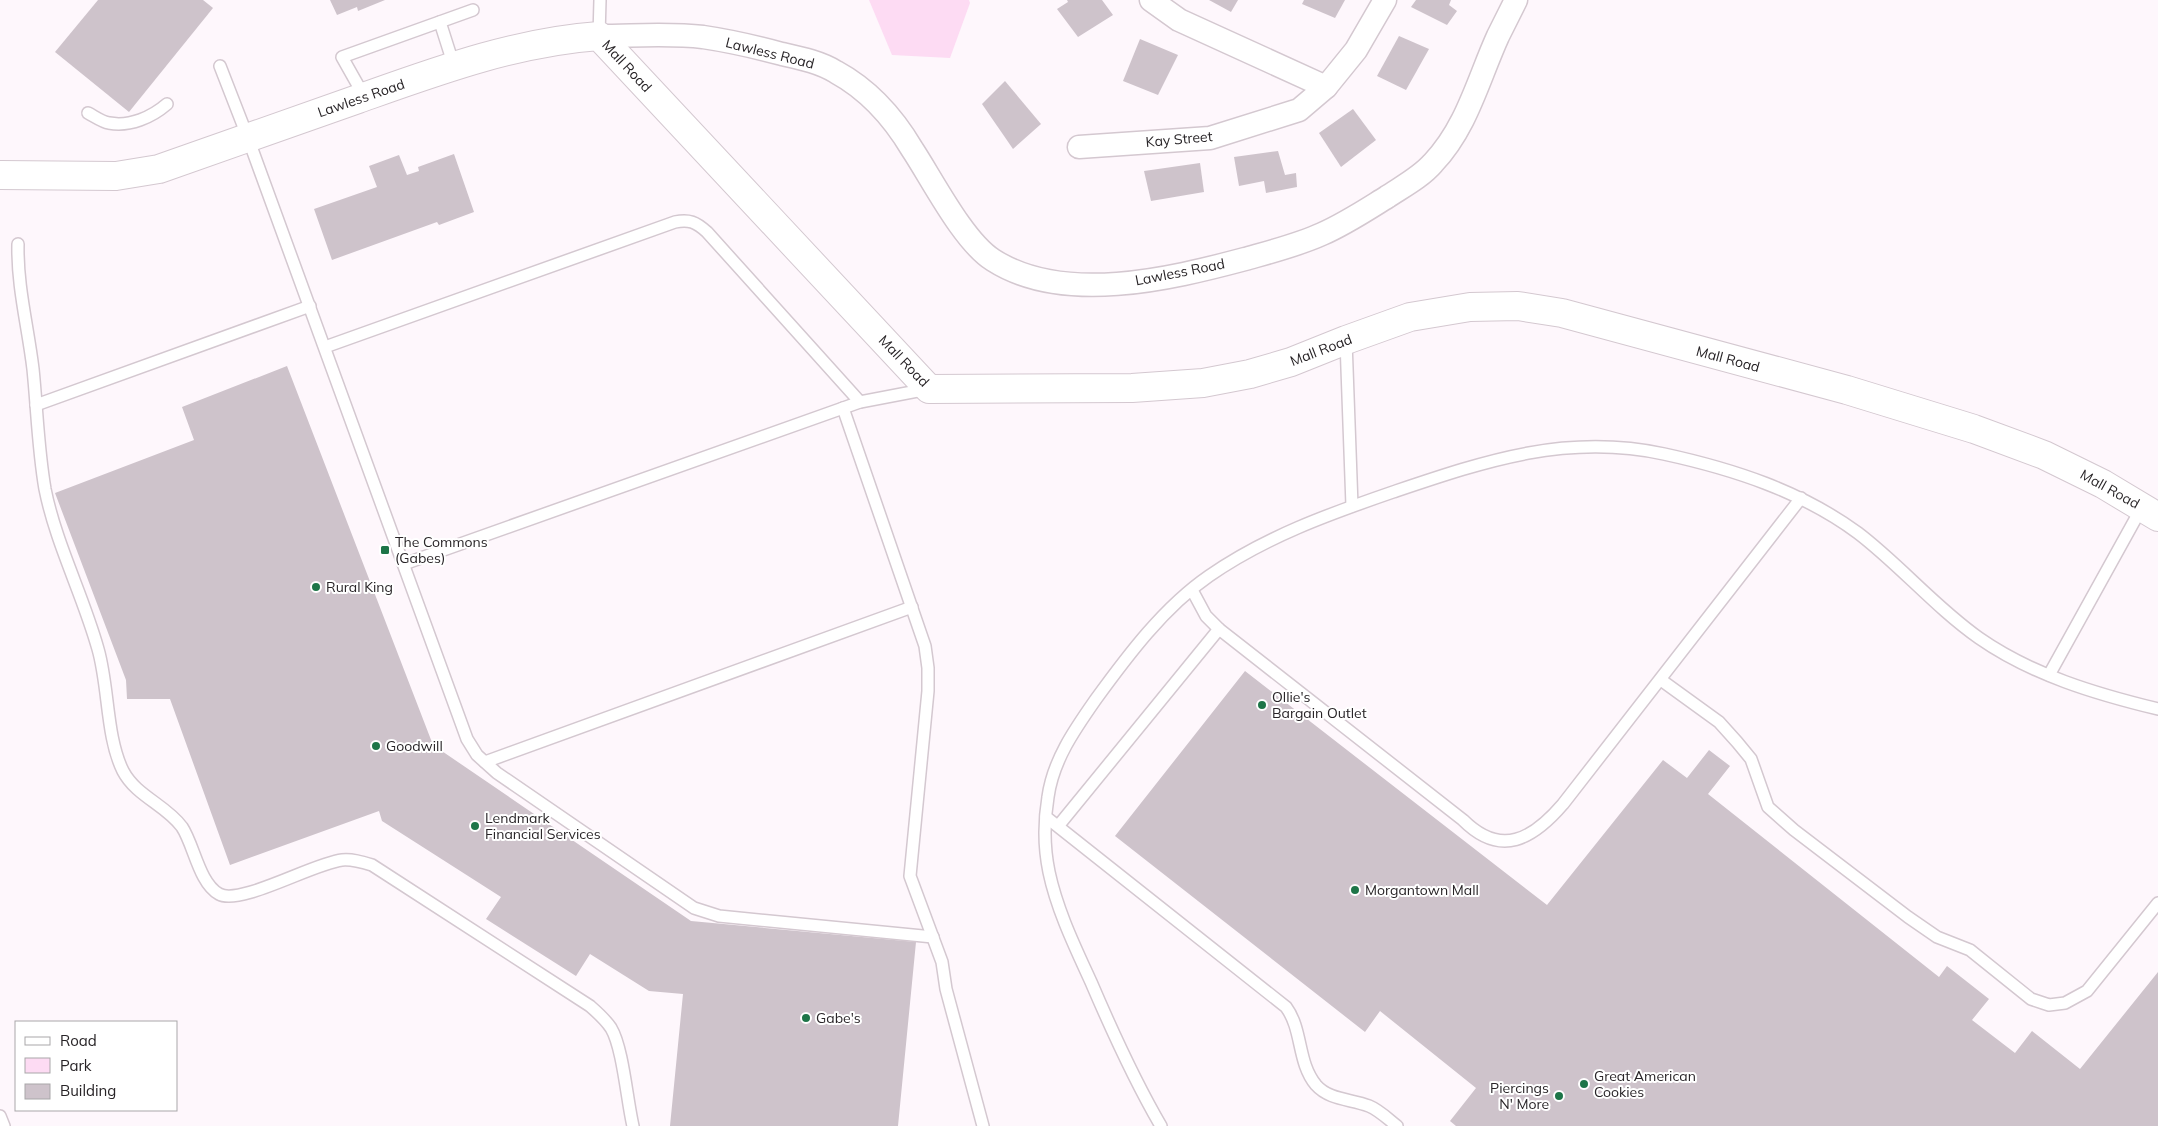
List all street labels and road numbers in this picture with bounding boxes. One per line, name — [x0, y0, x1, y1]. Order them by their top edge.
street label: Lawless Road — [724, 33, 816, 73]
street label: Mall Road — [598, 36, 656, 96]
street label: Lawless Road — [315, 75, 407, 121]
street label: Kay Street — [1145, 127, 1213, 151]
street label: Lawless Road — [1134, 254, 1226, 290]
street label: Mall Road — [1287, 330, 1355, 370]
street label: Mall Road — [875, 331, 933, 391]
street label: Mall Road — [1694, 342, 1762, 376]
street label: Mall Road — [2077, 465, 2143, 513]

